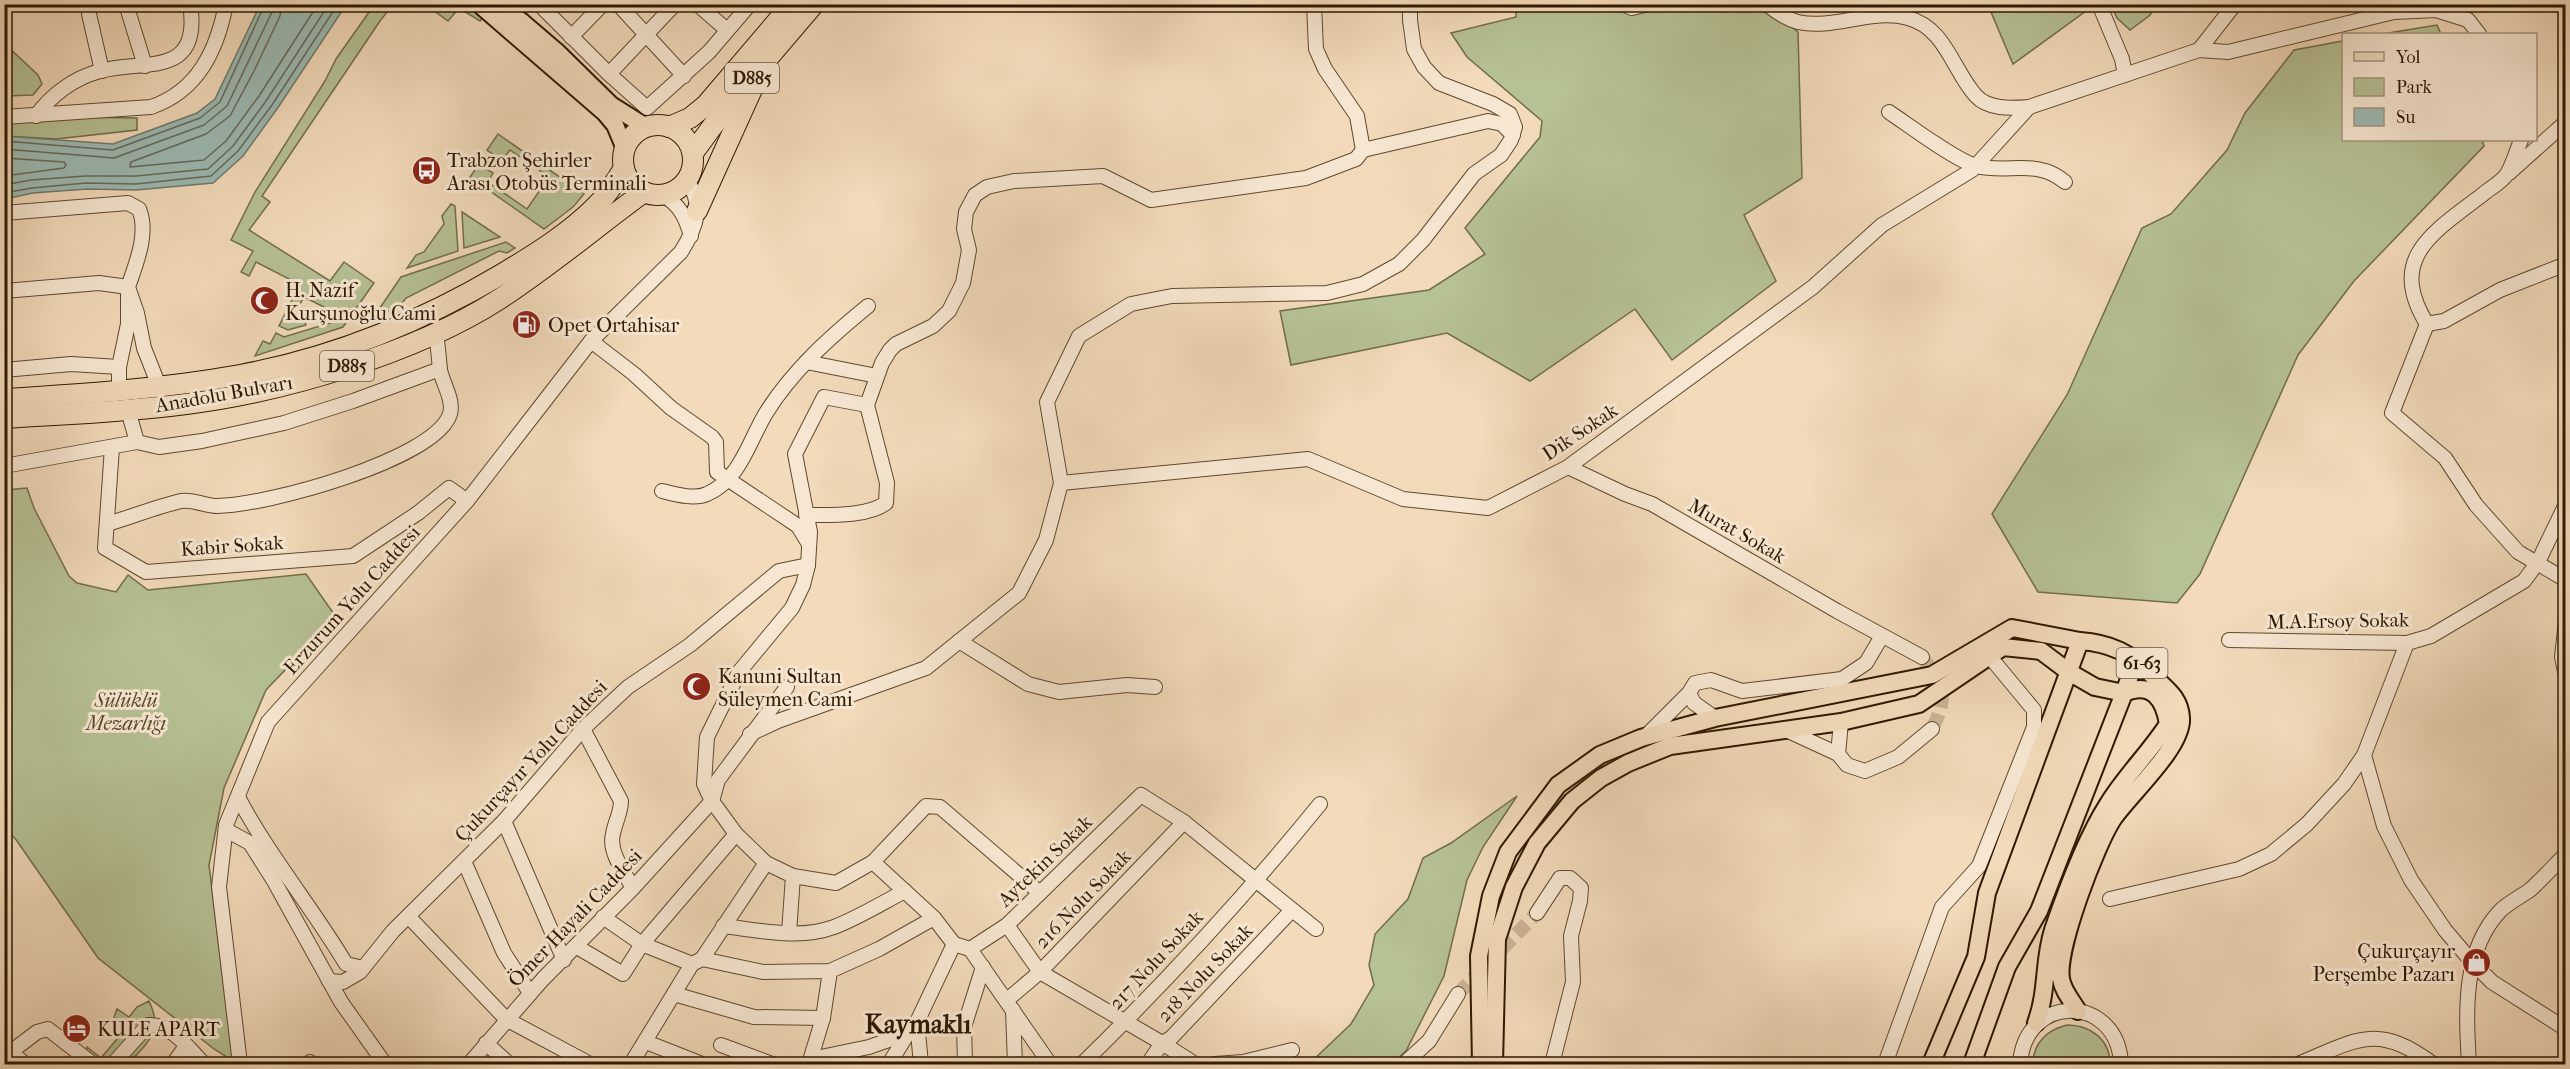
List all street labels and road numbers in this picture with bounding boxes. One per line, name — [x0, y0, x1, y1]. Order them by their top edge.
road number: D885 — [725, 63, 779, 93]
road number: D885 — [320, 351, 374, 381]
street label: Anadolu Bulvarı — [153, 371, 294, 418]
street label: Dik Sokak — [1538, 398, 1623, 466]
street label: Murat Sokak — [1684, 494, 1790, 568]
street label: Erzurum Yolu Caddesi — [279, 521, 425, 679]
street label: Kabir Sokak — [180, 531, 285, 561]
street label: M.A.Ersoy Sokak — [2267, 608, 2410, 634]
road number: 61-63 — [2116, 648, 2168, 678]
street label: Çukurçayır Yolu Caddesi — [450, 675, 613, 847]
street label: Aytekin Sokak — [992, 810, 1097, 912]
street label: Ömer Hayali Caddesi — [502, 843, 647, 992]
street label: 216 Nolu Sokak — [1030, 844, 1136, 953]
street label: 217 Nolu Sokak — [1104, 905, 1208, 1014]
street label: 218 Nolu Sokak — [1152, 919, 1258, 1027]

